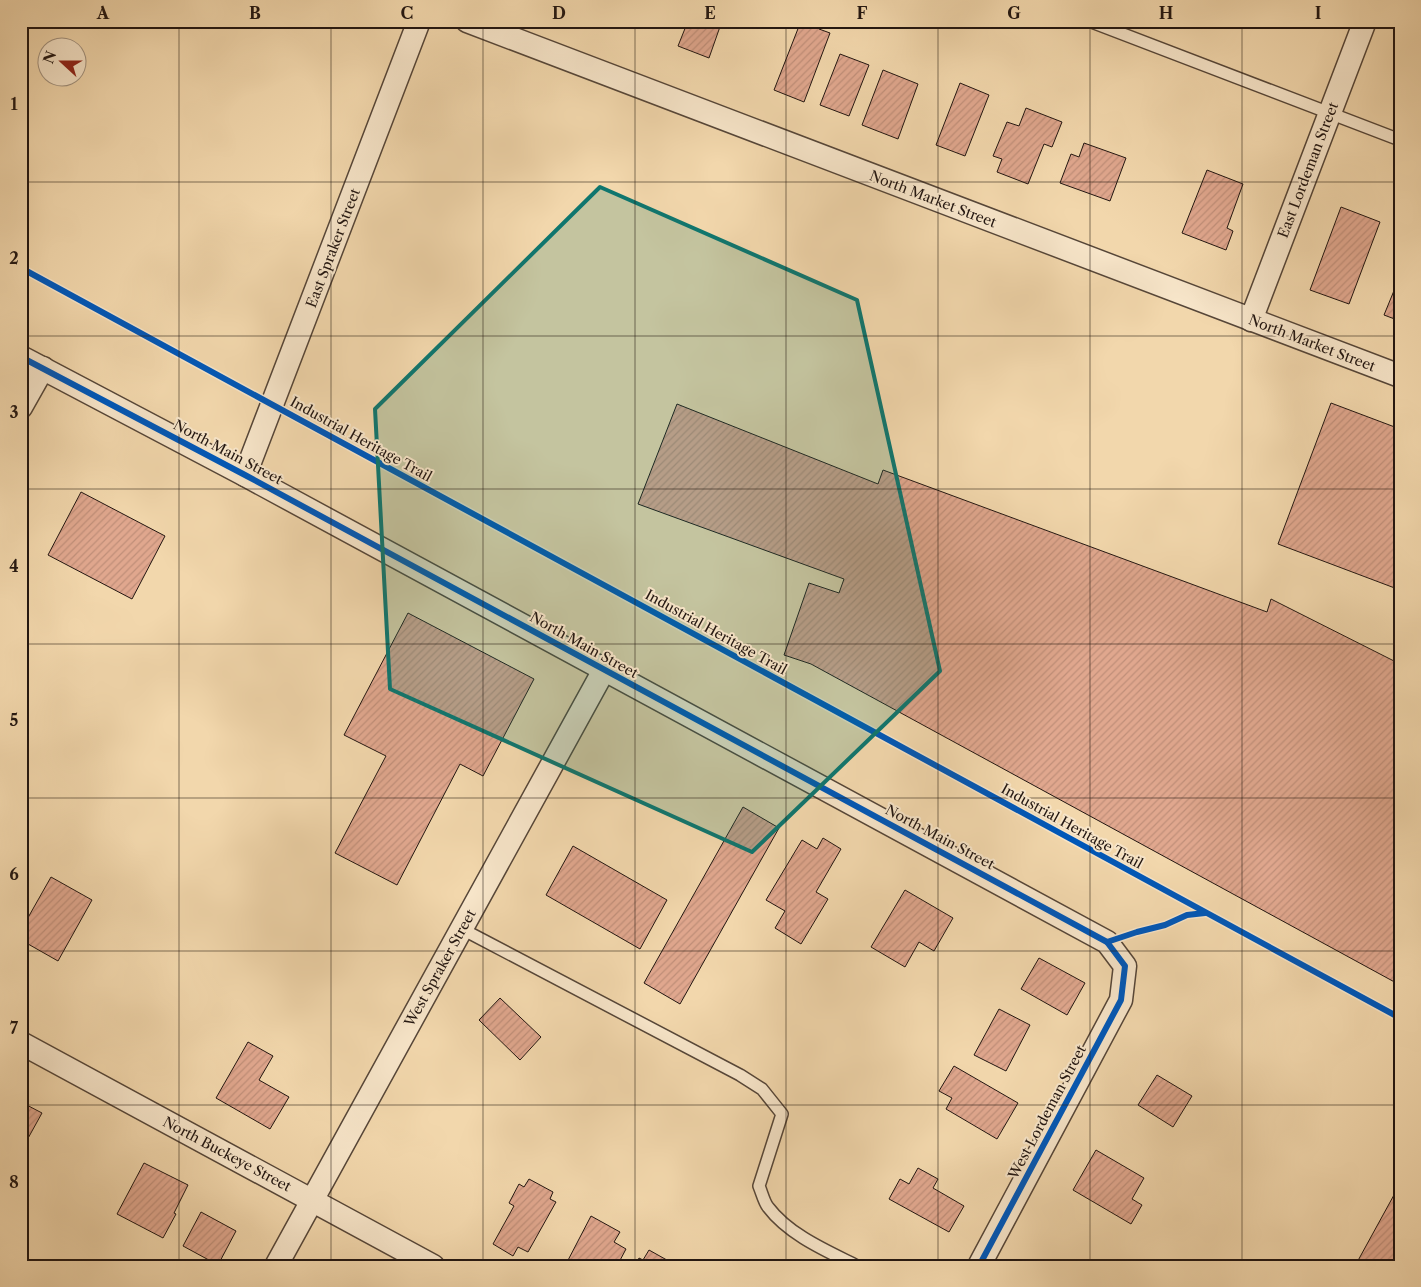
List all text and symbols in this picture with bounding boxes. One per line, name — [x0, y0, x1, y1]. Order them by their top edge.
text: A — [96, 3, 110, 23]
text: B — [249, 3, 261, 23]
text: C — [401, 3, 413, 23]
text: D — [552, 3, 566, 23]
text: E — [704, 3, 716, 23]
text: F — [857, 3, 868, 23]
text: G — [1007, 3, 1021, 23]
text: H — [1159, 3, 1173, 23]
text: I — [1315, 3, 1322, 23]
north arrow — [38, 38, 88, 88]
text: N — [39, 48, 60, 66]
text: 1 — [10, 94, 18, 114]
street label: East Lordeman Street — [1274, 99, 1342, 241]
street label: North Market Street — [867, 167, 999, 231]
street label: East Spraker Street — [302, 186, 364, 310]
text: 2 — [9, 248, 19, 268]
street label: North Market Street — [1246, 311, 1378, 375]
street label: Industrial Heritage Trail — [287, 392, 435, 486]
text: 3 — [9, 402, 19, 422]
street label: North Main Street — [170, 416, 286, 488]
text: 4 — [9, 556, 19, 576]
street label: Industrial Heritage Trail — [642, 585, 790, 679]
street label: North Main Street — [527, 608, 641, 682]
text: 5 — [10, 710, 19, 730]
street label: Industrial Heritage Trail — [998, 779, 1146, 873]
street label: North Main Street — [882, 801, 998, 873]
text: 6 — [9, 864, 19, 884]
street label: West Spraker Street — [400, 906, 480, 1031]
text: 7 — [10, 1018, 19, 1038]
street label: West Lordeman Street — [1004, 1042, 1090, 1183]
street label: North Buckeye Street — [160, 1113, 294, 1195]
text: 8 — [9, 1172, 19, 1192]

